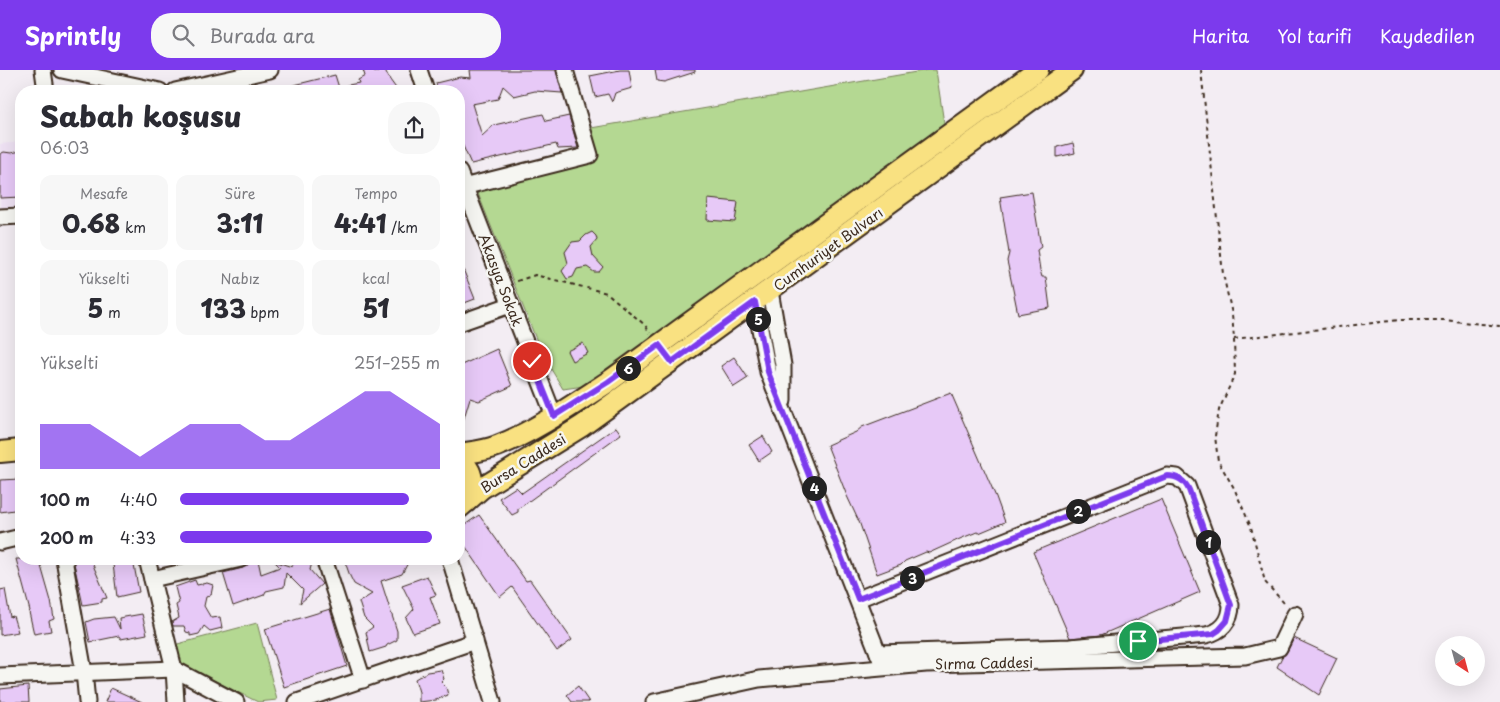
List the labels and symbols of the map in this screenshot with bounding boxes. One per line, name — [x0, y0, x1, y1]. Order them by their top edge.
street label: Cumhuriyet Bulvarı — [769, 202, 887, 296]
street label: Akasya Sokak — [474, 231, 528, 329]
pin: 5 — [746, 306, 770, 332]
pin — [511, 340, 553, 382]
pin: 6 — [616, 356, 640, 380]
street label: Bursa Caddesi — [476, 428, 570, 498]
pin: 4 — [802, 476, 826, 500]
pin: 2 — [1066, 498, 1090, 524]
pin: 1 — [1196, 530, 1220, 554]
pin: 3 — [900, 566, 924, 590]
pin — [1117, 620, 1159, 662]
north arrow — [1435, 636, 1485, 686]
street label: Sırma Caddesi — [935, 652, 1033, 674]

